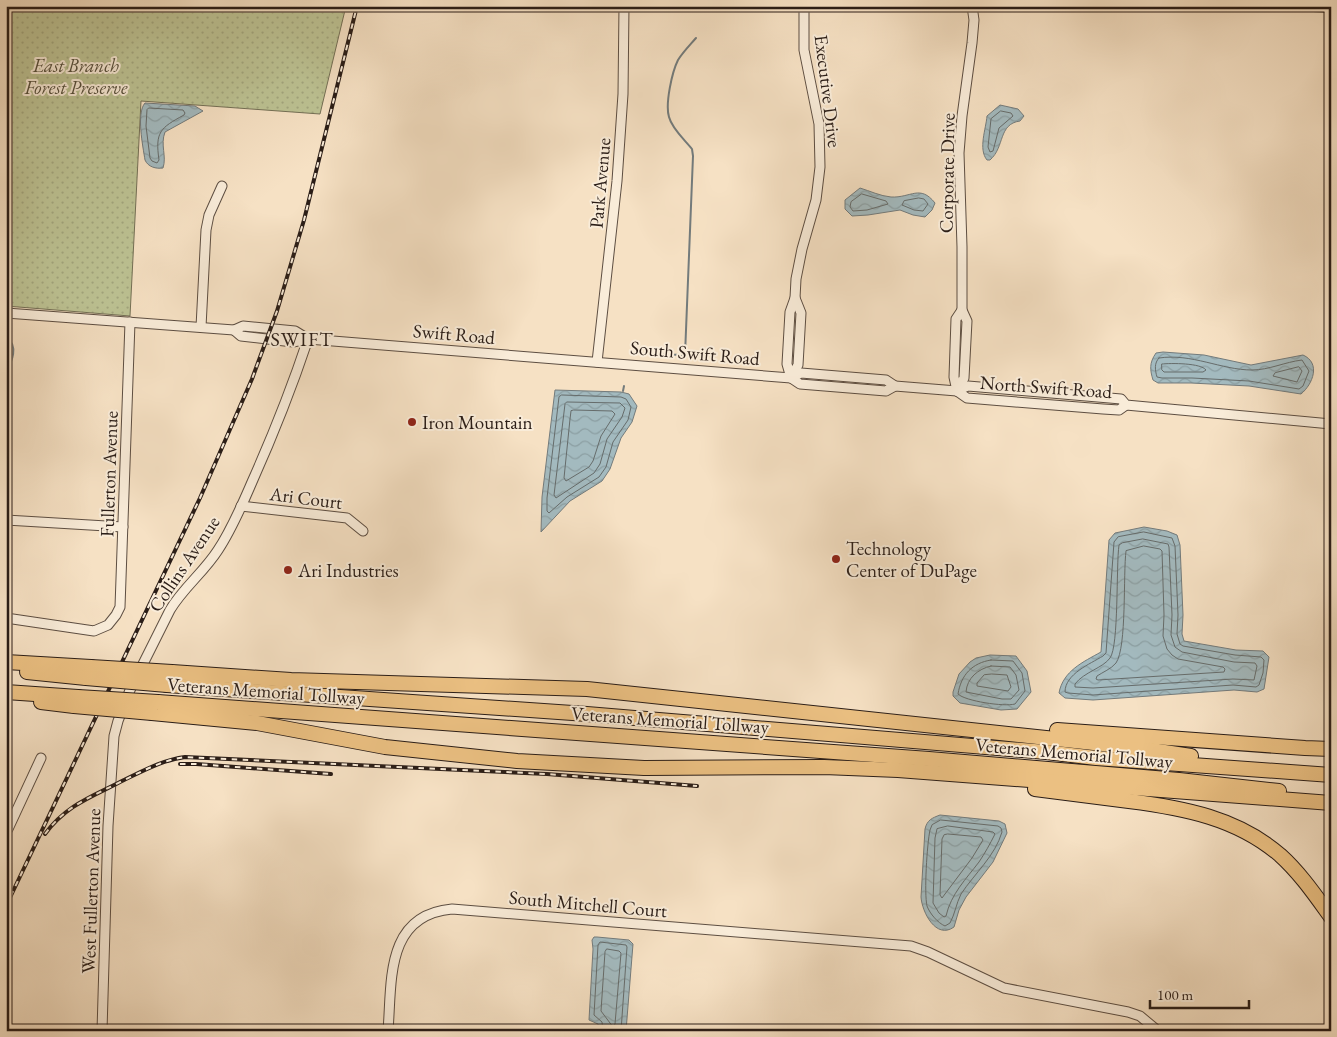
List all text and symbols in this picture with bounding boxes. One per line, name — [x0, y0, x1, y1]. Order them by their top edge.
street label: Executive Drive — [809, 33, 847, 149]
park label: East Branch Forest Preserve — [24, 53, 128, 100]
street label: Corporate Drive — [933, 113, 961, 233]
street label: Park Avenue — [584, 137, 616, 229]
street label: Swift Road — [412, 318, 496, 350]
district label: SWIFT — [270, 326, 334, 352]
street label: South Swift Road — [629, 335, 761, 371]
street label: North Swift Road — [979, 370, 1113, 404]
street label: Fullerton Avenue — [94, 410, 124, 538]
place label: Iron Mountain — [422, 410, 532, 435]
marker: Iron Mountain — [406, 416, 418, 428]
street label: Ari Court — [267, 481, 344, 515]
street label: Collins Avenue — [143, 511, 225, 617]
place label: Technology Center of DuPage — [846, 536, 977, 583]
marker: Technology Center of DuPage — [830, 553, 842, 565]
place label: Ari Industries — [297, 558, 399, 583]
marker: Ari Industries — [282, 564, 294, 576]
street label: Veterans Memorial Tollway — [166, 672, 366, 710]
street label: Veterans Memorial Tollway — [570, 701, 770, 739]
street label: Veterans Memorial Tollway — [974, 732, 1175, 774]
street label: West Fullerton Avenue — [76, 808, 106, 974]
street label: South Mitchell Court — [508, 885, 668, 923]
scale bar — [1150, 977, 1248, 1009]
text: 100 m — [1157, 985, 1194, 1004]

